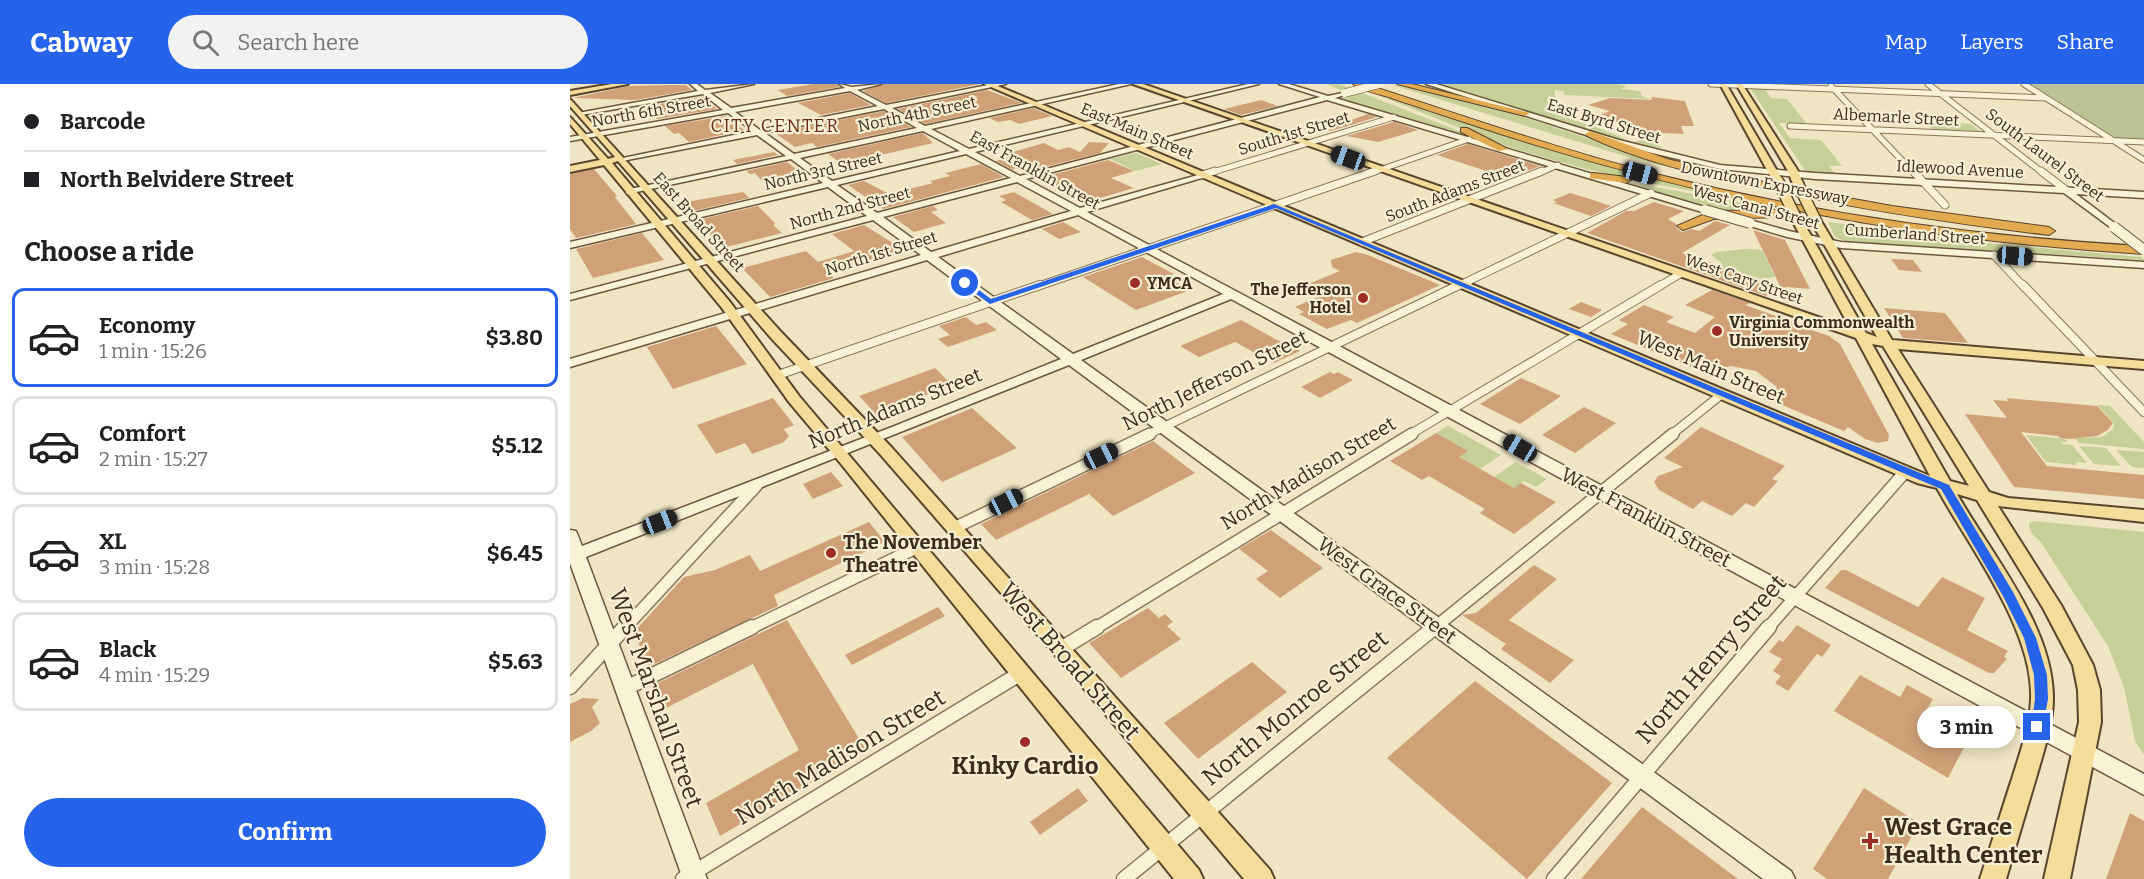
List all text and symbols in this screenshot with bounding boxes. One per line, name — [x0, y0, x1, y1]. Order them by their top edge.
search box — [168, 15, 588, 69]
text: Cabway — [30, 26, 132, 59]
icon: search — [189, 26, 222, 59]
text: Search here — [237, 29, 359, 56]
text: Map — [1885, 29, 1927, 55]
text: Layers — [1960, 29, 2024, 55]
text: Share — [2057, 29, 2114, 55]
street label: North 6th Street — [590, 91, 712, 131]
street label: North 4th Street — [856, 92, 978, 136]
street label: East Byrd Street — [1545, 95, 1663, 147]
street label: East Main Street — [1078, 99, 1197, 163]
street label: Albemarle Street — [1832, 104, 1960, 130]
street label: South Laurel Street — [1982, 104, 2108, 206]
street label: South 1st Street — [1236, 107, 1352, 159]
text: Barcode — [60, 108, 145, 135]
district label: CITY CENTER — [710, 115, 840, 137]
street label: East Franklin Street — [967, 126, 1104, 214]
car — [1328, 143, 1368, 173]
street label: North 3rd Street — [762, 148, 884, 194]
street label: South Adams Street — [1383, 156, 1528, 226]
street label: Idlewood Avenue — [1896, 156, 2024, 182]
street label: Downtown Expressway — [1679, 157, 1851, 209]
car — [1620, 160, 1660, 186]
text: North Belvidere Street — [60, 166, 294, 193]
street label: East Broad Street — [649, 168, 749, 276]
street label: West Canal Street — [1690, 181, 1822, 233]
street label: North 2nd Street — [788, 183, 913, 233]
street label: Cumberland Street — [1844, 220, 1986, 248]
street label: North 1st Street — [823, 227, 939, 279]
text: Choose a ride — [24, 236, 194, 268]
car — [1996, 246, 2034, 266]
street label: West Cary Street — [1683, 250, 1806, 308]
route start — [951, 269, 978, 296]
place label: YMCA — [1147, 274, 1193, 293]
marker: YMCA — [1128, 276, 1142, 290]
place label: The Jefferson Hotel — [1251, 280, 1352, 317]
marker: The Jefferson Hotel — [1356, 291, 1370, 305]
icon: car — [27, 311, 81, 365]
text: Economy — [99, 312, 195, 339]
place label: Virginia Commonwealth University — [1729, 313, 1914, 350]
text: $3.80 — [486, 324, 543, 351]
marker: Virginia Commonwealth University — [1710, 324, 1724, 338]
street label: North Jefferson Street — [1118, 325, 1312, 435]
street label: West Main Street — [1633, 325, 1789, 409]
text: 1 min · 15:26 — [99, 339, 207, 363]
street label: North Adams Street — [805, 362, 985, 454]
street label: North Madison Street — [1216, 411, 1400, 535]
icon: car — [27, 419, 81, 473]
text: Comfort — [99, 420, 186, 447]
car — [1500, 431, 1540, 465]
text: $5.12 — [491, 432, 543, 459]
car — [1081, 440, 1121, 472]
text: 2 min · 15:27 — [99, 447, 208, 471]
street label: West Franklin Street — [1557, 462, 1735, 572]
car — [986, 486, 1026, 518]
car — [640, 507, 680, 537]
icon: car — [27, 527, 81, 581]
text: XL — [99, 528, 126, 555]
place label: The November Theatre — [843, 530, 982, 577]
street label: West Grace Street — [1313, 532, 1461, 648]
text: $6.45 — [487, 540, 543, 567]
marker: The November Theatre — [824, 546, 838, 560]
text: 3 min · 15:28 — [99, 555, 210, 579]
street label: North Henry Street — [1630, 569, 1792, 749]
street label: West Broad Street — [994, 576, 1146, 746]
street label: West Marshall Street — [603, 585, 709, 812]
street label: North Monroe Street — [1197, 624, 1394, 791]
icon: car — [27, 635, 81, 689]
text: Black — [99, 636, 156, 663]
text: $5.63 — [488, 648, 543, 675]
text: 4 min · 15:29 — [99, 663, 210, 687]
street label: North Madison Street — [730, 683, 950, 831]
callout: 3 min — [1917, 706, 2016, 748]
route end — [2023, 713, 2050, 740]
text: 3 min — [1940, 715, 1993, 739]
marker: Kinky Cardio — [1018, 735, 1032, 749]
place label: Kinky Cardio — [951, 752, 1099, 780]
button: Confirm — [24, 798, 546, 867]
place label: West Grace Health Center — [1884, 813, 2042, 869]
marker: West Grace Health Center — [1861, 832, 1879, 850]

